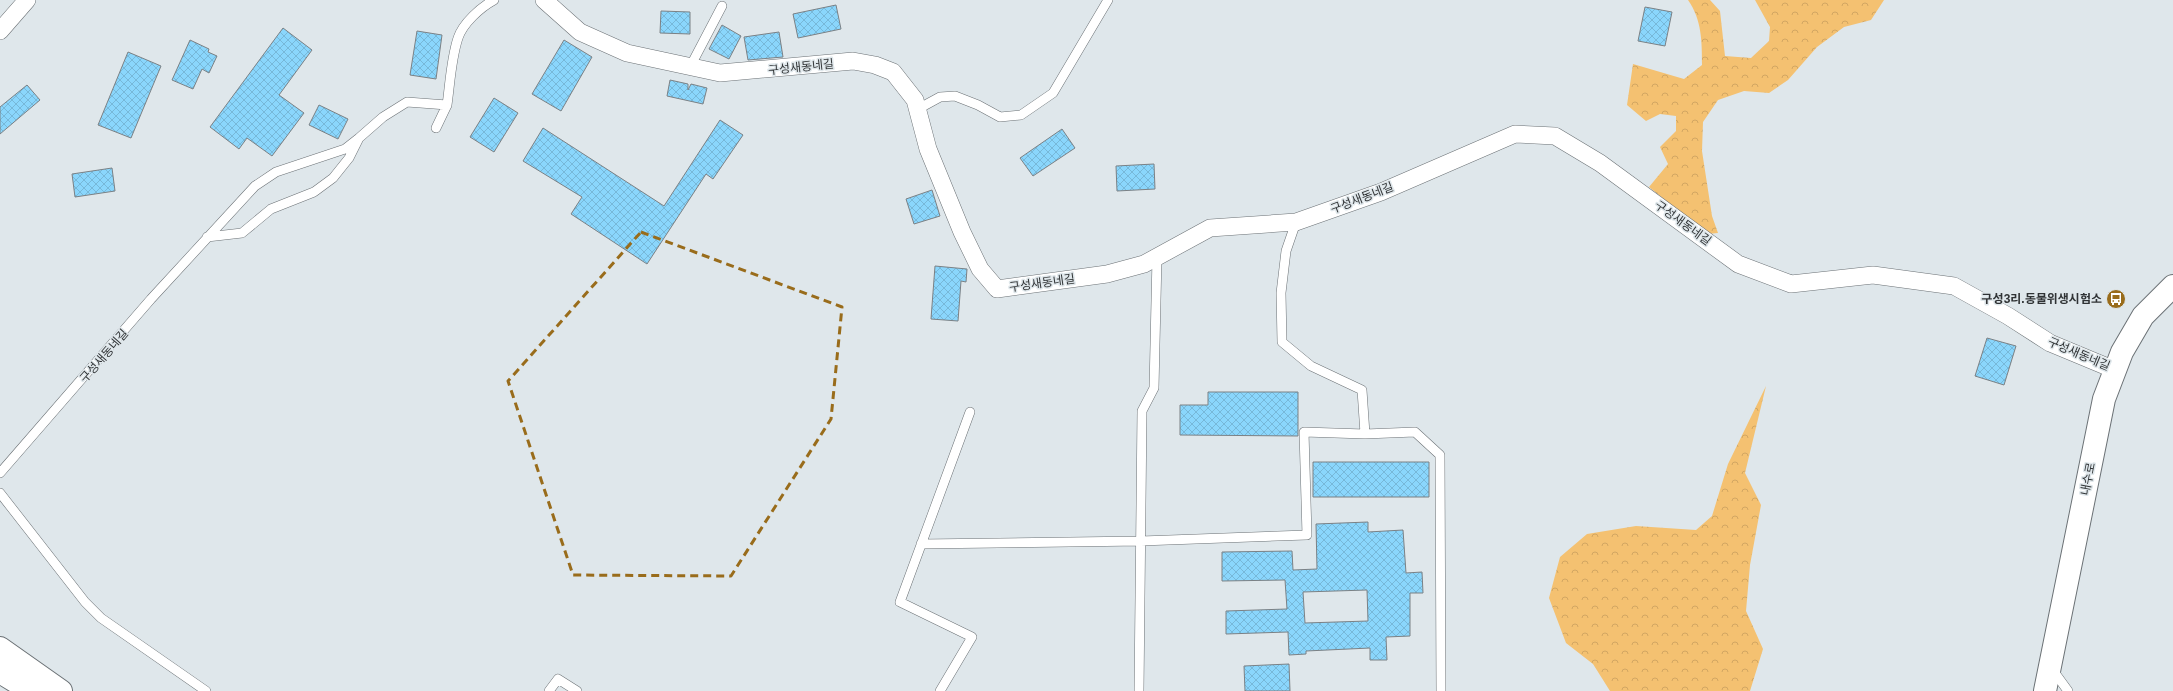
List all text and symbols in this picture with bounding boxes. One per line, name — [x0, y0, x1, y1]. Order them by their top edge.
street label: 구성새동네길 — [767, 57, 835, 77]
street label: 구성새동네길 — [1329, 180, 1395, 216]
street label: 구성새동네길 — [1652, 198, 1714, 248]
street label: 구성새동네길 — [1008, 271, 1076, 295]
bus stop icon: 구성3리.동물위생시험소 — [2105, 288, 2127, 310]
place label: 구성3리.동물위생시험소 — [1982, 292, 2102, 306]
street label: 구성새동네길 — [77, 326, 131, 386]
street label: 구성새동네길 — [2046, 335, 2112, 373]
street label: 내수로 — [2078, 461, 2098, 497]

